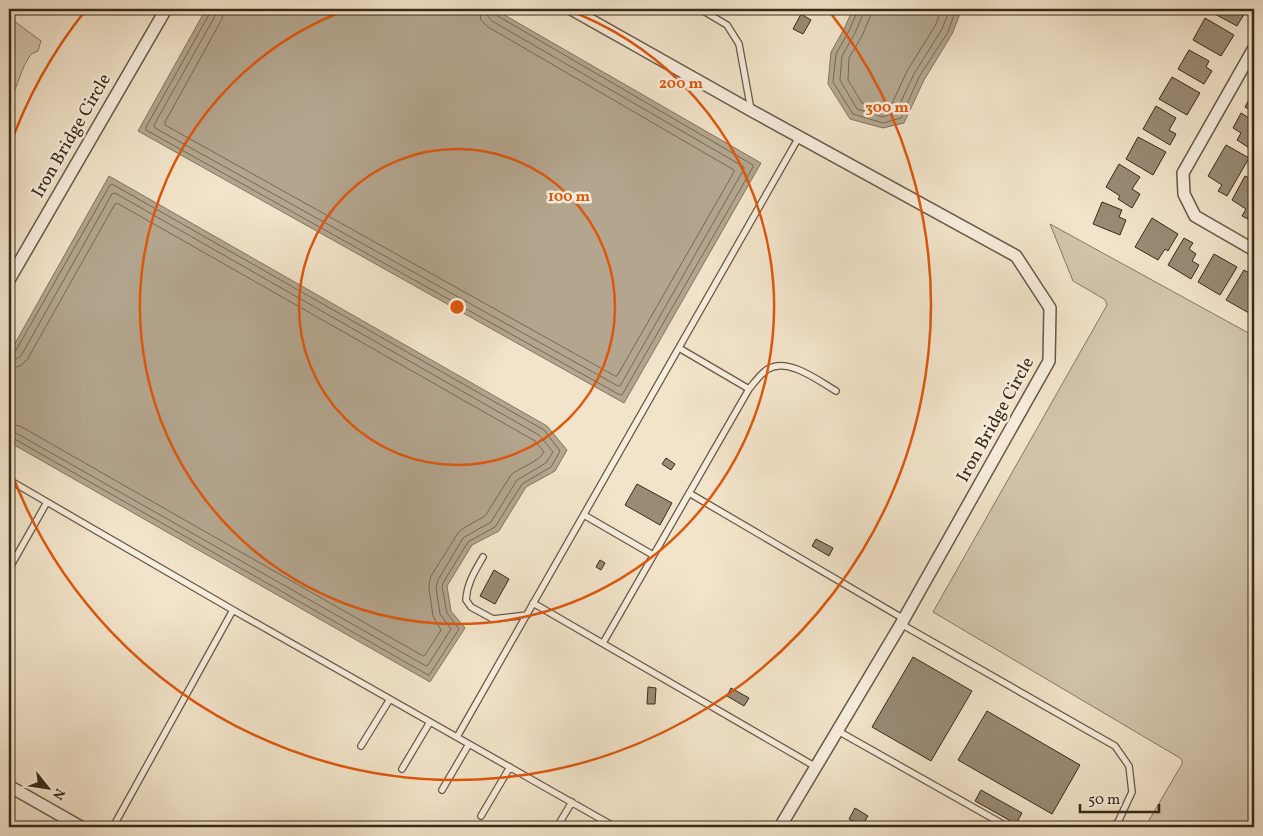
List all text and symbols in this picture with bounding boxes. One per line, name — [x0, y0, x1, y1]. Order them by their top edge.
street label: Iron Bridge Circle — [26, 69, 118, 203]
text: 200 m — [659, 74, 703, 95]
text: 300 m — [865, 98, 909, 119]
text: 100 m — [548, 187, 591, 208]
centre of rings — [448, 298, 466, 316]
street label: Iron Bridge Circle — [951, 353, 1041, 487]
north arrow — [22, 764, 72, 814]
scale bar — [1080, 781, 1159, 813]
text: N — [47, 785, 69, 803]
text: 50 m — [1088, 790, 1120, 811]

